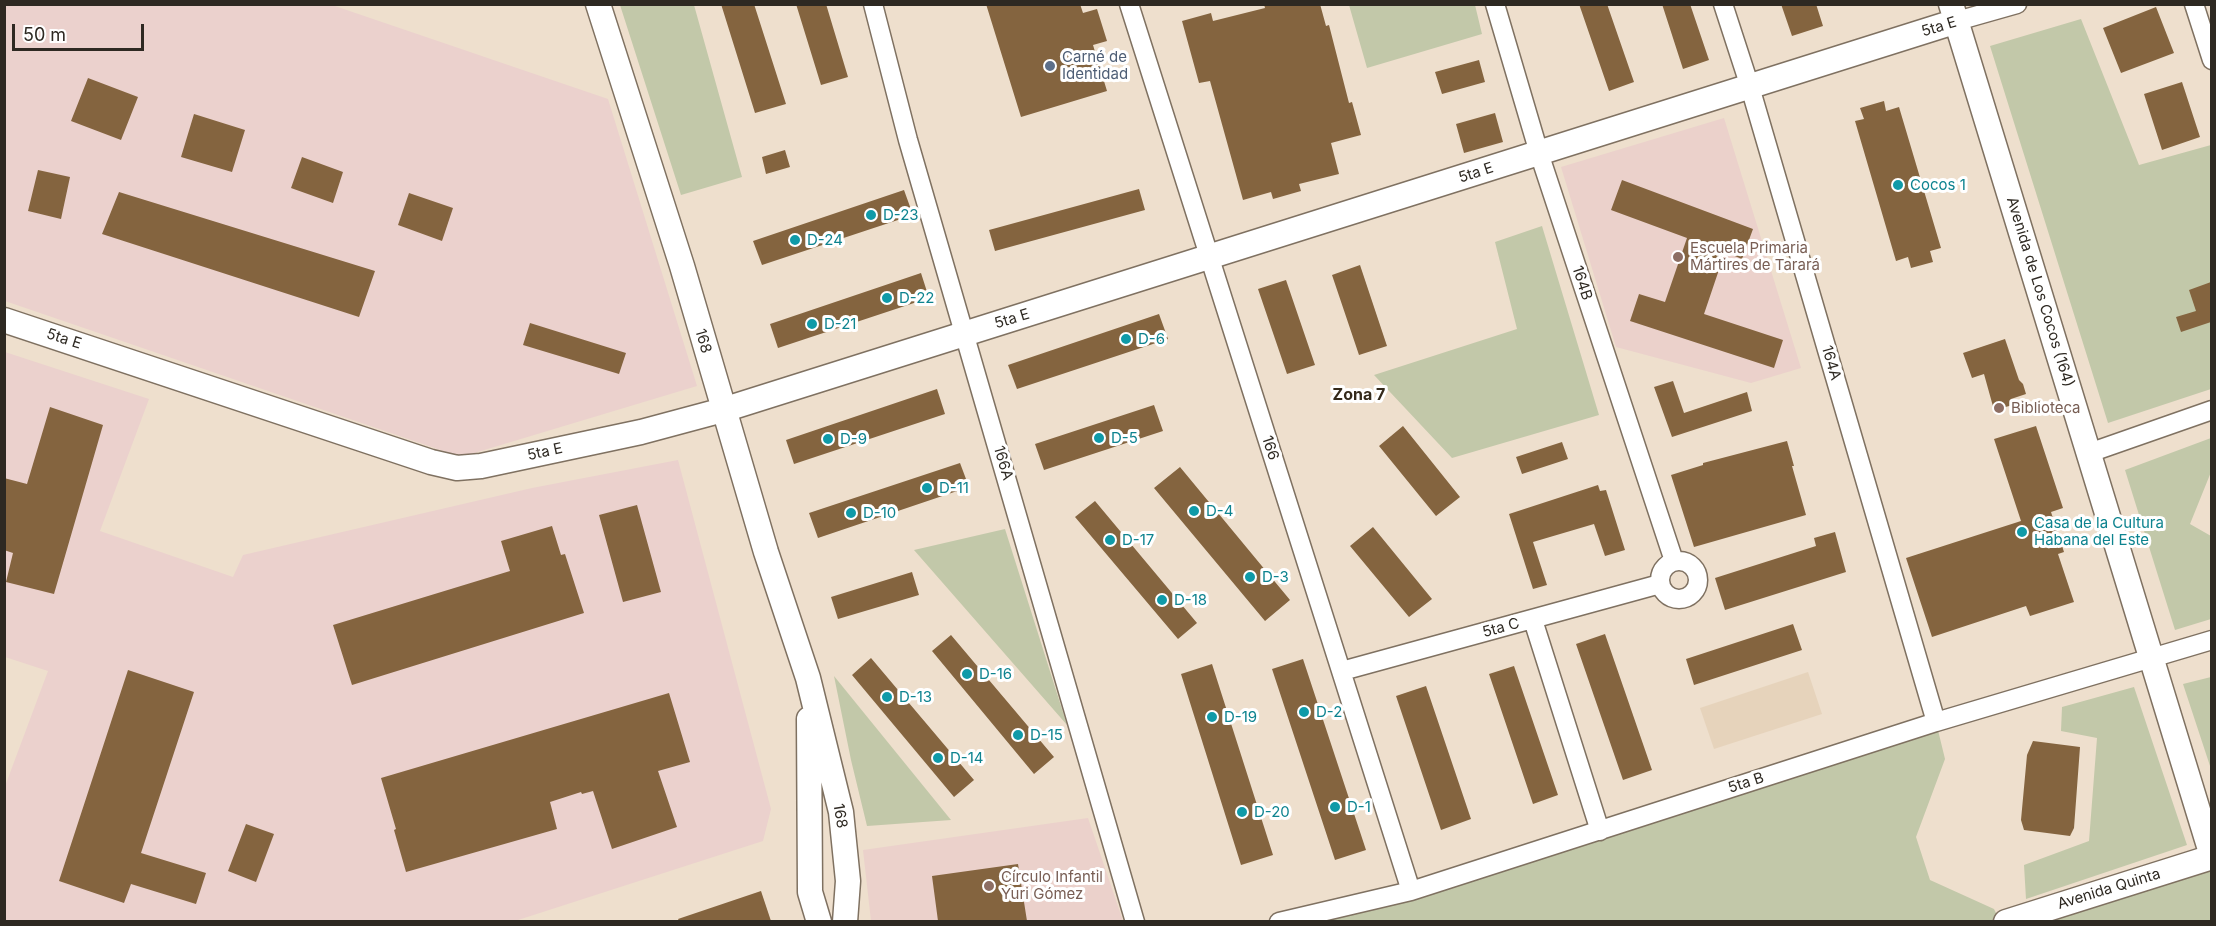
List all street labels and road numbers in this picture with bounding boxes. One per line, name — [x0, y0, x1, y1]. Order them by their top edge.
street label: 5ta E — [1919, 13, 1959, 41]
street label: 5ta E — [1456, 159, 1496, 187]
street label: Avenida de Los Cocos (164) — [2002, 195, 2078, 389]
street label: 164B — [1568, 264, 1596, 302]
street label: 5ta E — [992, 305, 1032, 333]
street label: 5ta E — [44, 325, 84, 353]
street label: 168 — [691, 327, 715, 355]
street label: 164A — [1817, 343, 1845, 383]
street label: 166 — [1258, 433, 1282, 463]
street label: 5ta E — [526, 439, 564, 465]
street label: 166A — [990, 444, 1016, 482]
street label: 5ta C — [1480, 614, 1522, 642]
street label: 5ta B — [1726, 769, 1766, 797]
street label: 168 — [829, 802, 851, 830]
street label: Avenida Quinta — [2055, 865, 2163, 913]

